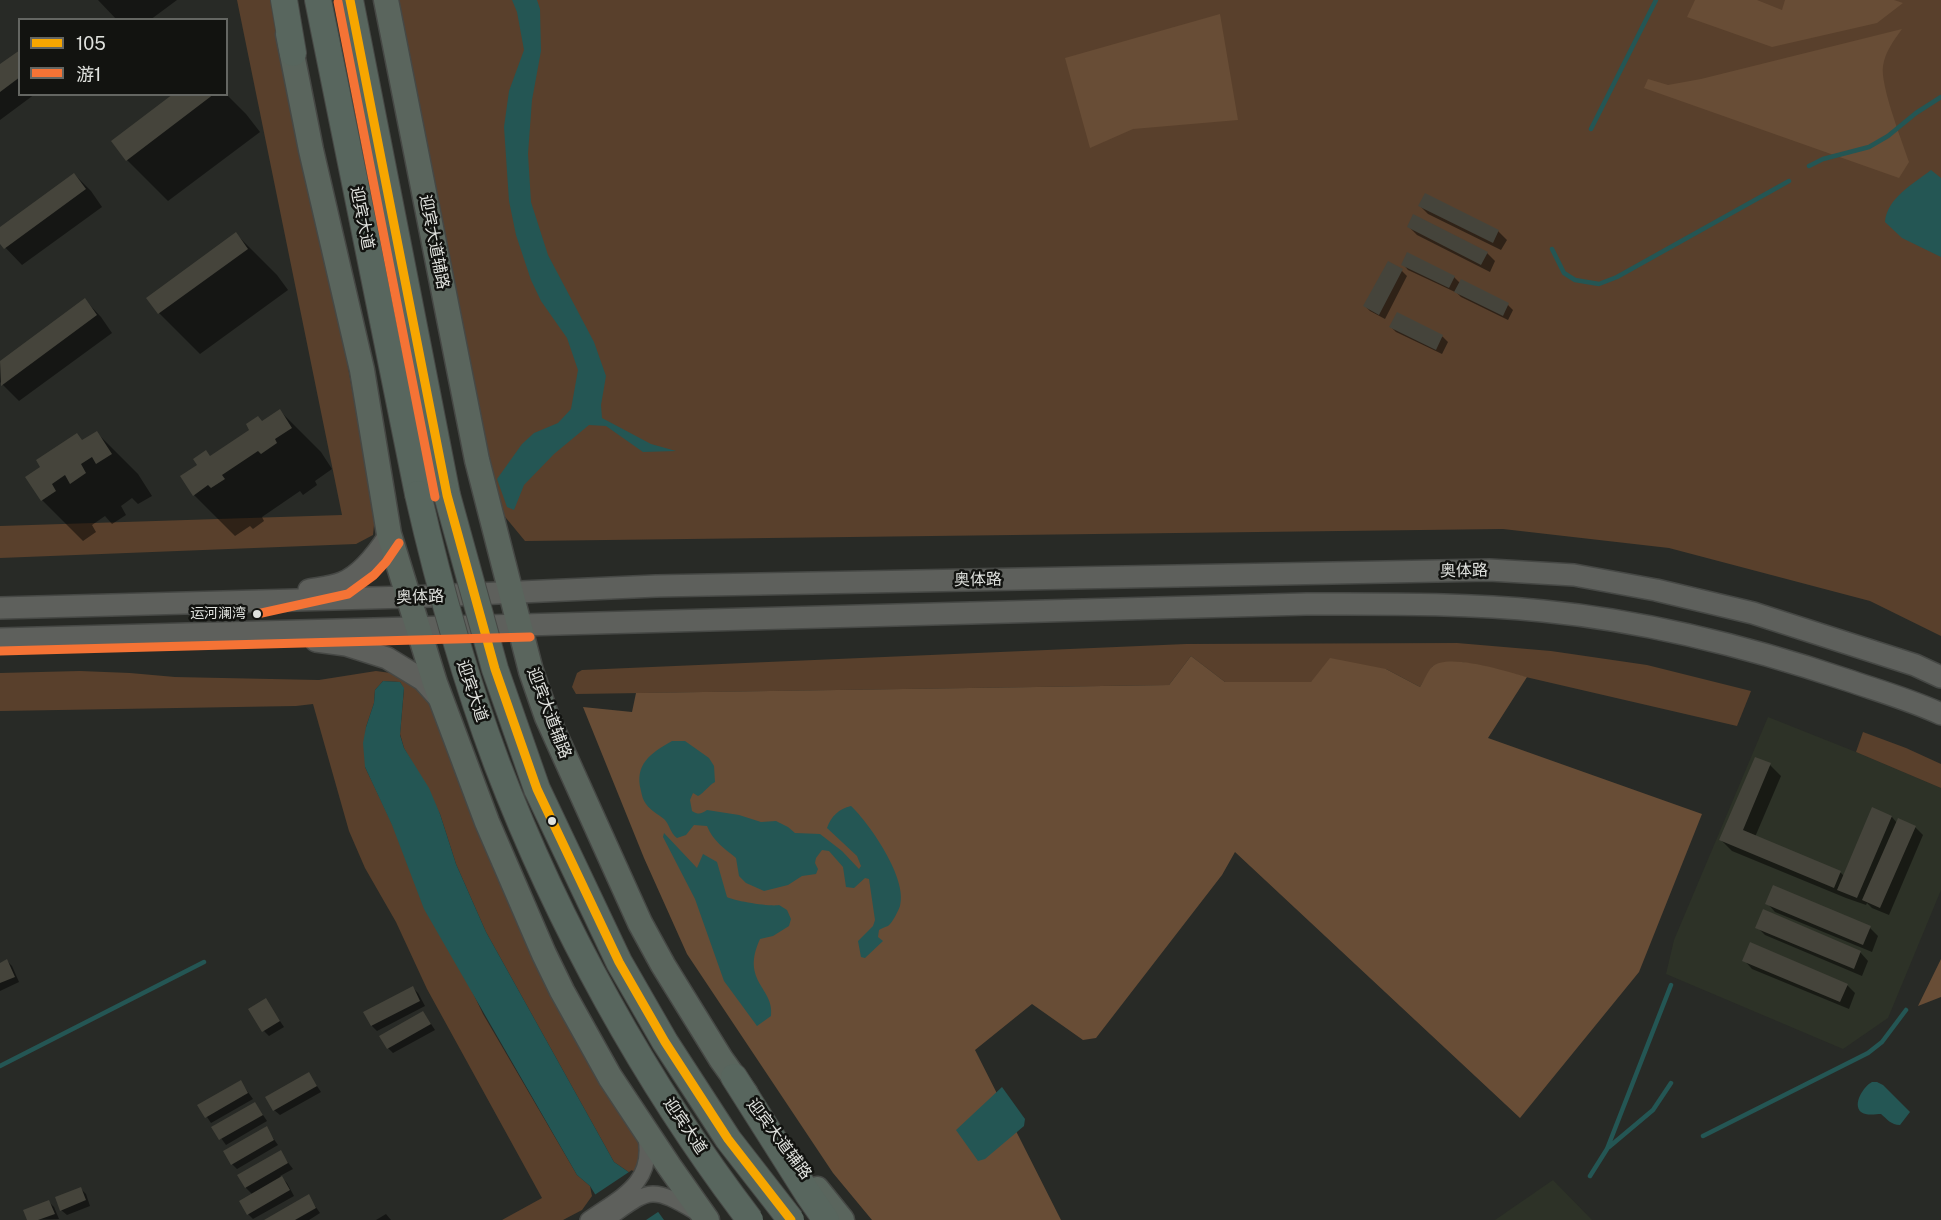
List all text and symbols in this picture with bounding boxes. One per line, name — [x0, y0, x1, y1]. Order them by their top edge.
legend — [18, 18, 228, 96]
text: 105 — [76, 33, 106, 54]
text: 游1 — [76, 64, 101, 85]
street label: 迎宾大道 — [346, 185, 378, 251]
street label: 迎宾大道辅路 — [415, 193, 453, 291]
street label: 奥体路 — [1440, 561, 1488, 581]
street label: 奥体路 — [954, 570, 1002, 590]
street label: 奥体路 — [396, 587, 444, 607]
place label: 运河澜湾 — [190, 606, 246, 622]
marker: 运河澜湾 — [251, 608, 263, 620]
street label: 迎宾大道 — [453, 658, 491, 724]
street label: 迎宾大道辅路 — [523, 665, 575, 761]
unlabelled marker — [546, 815, 558, 827]
street label: 迎宾大道 — [659, 1094, 711, 1158]
street label: 迎宾大道辅路 — [742, 1095, 816, 1183]

